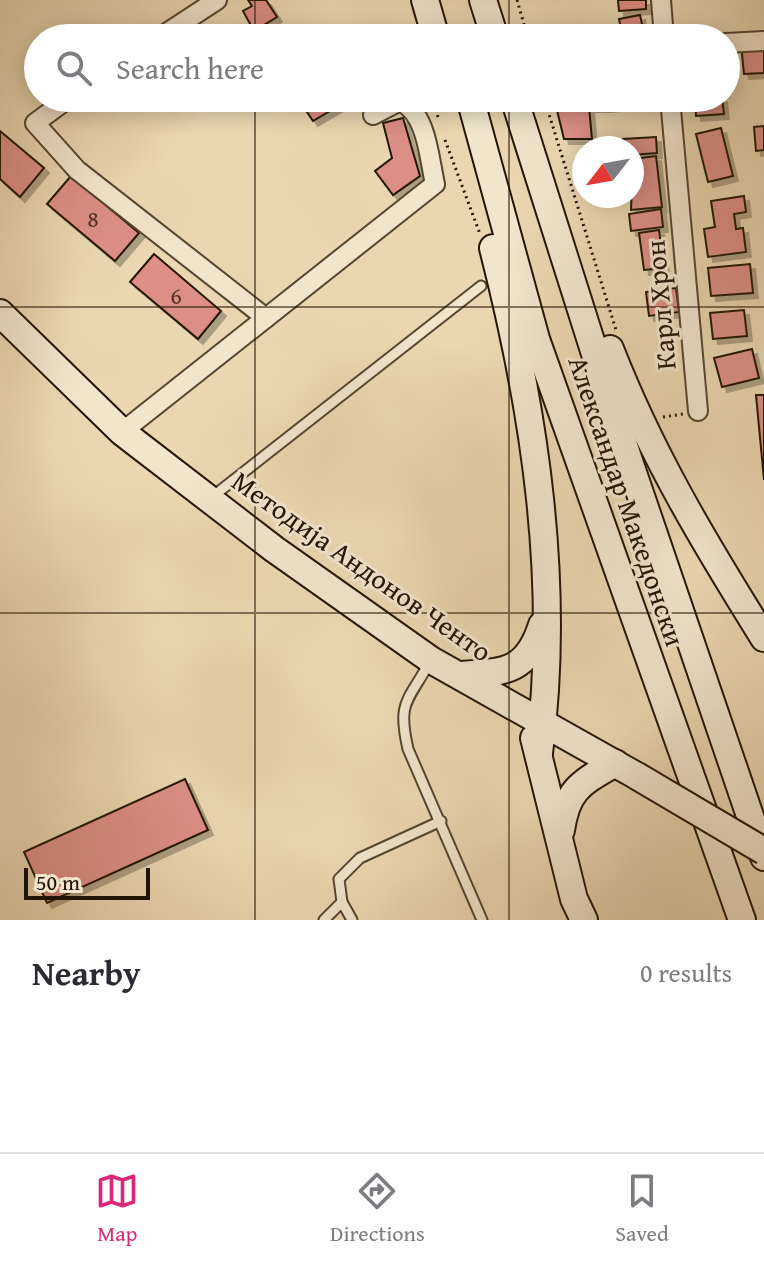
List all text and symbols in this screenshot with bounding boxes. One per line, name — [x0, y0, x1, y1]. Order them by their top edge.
search box — [24, 24, 740, 112]
icon: search — [52, 46, 96, 90]
text: Search here — [116, 46, 264, 90]
north arrow — [572, 136, 644, 208]
house number: 8 — [87, 201, 99, 236]
street label: Карл Хрон — [633, 238, 686, 372]
house number: 6 — [170, 278, 182, 313]
street label: Александар Македонски — [559, 350, 696, 652]
street label: Методија Андонов Ченто — [224, 460, 501, 671]
scale bar — [24, 864, 150, 900]
text: 50 m — [36, 866, 80, 898]
text: Nearby — [32, 948, 141, 997]
text: 0 results — [640, 953, 732, 992]
tab: Map — [95, 1169, 139, 1249]
tab: Directions — [330, 1169, 425, 1249]
tab: Saved — [615, 1169, 669, 1249]

